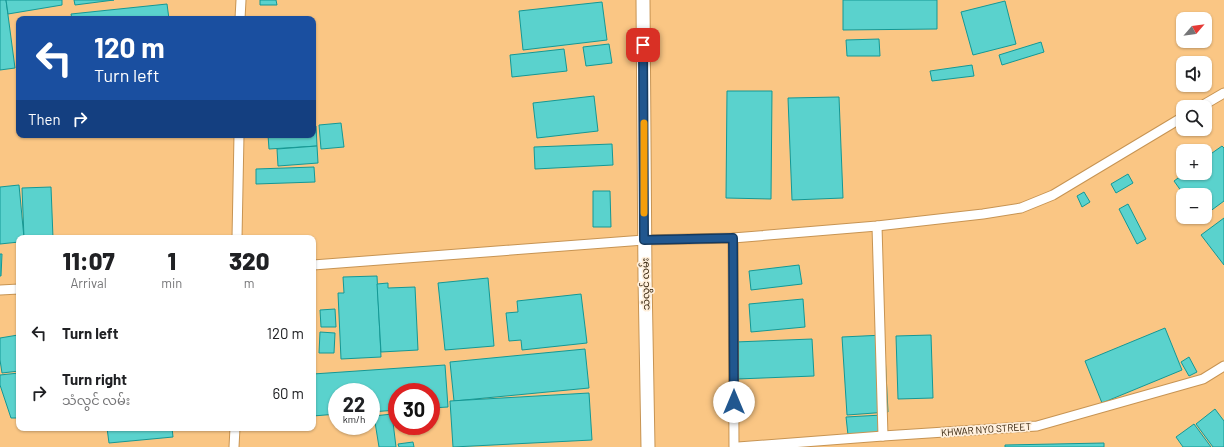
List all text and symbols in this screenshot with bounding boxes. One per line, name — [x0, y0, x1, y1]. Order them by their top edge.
north arrow — [1176, 12, 1212, 48]
map controls — [1176, 12, 1212, 224]
pin — [626, 28, 660, 62]
text: 120 m — [94, 30, 165, 64]
icon: left — [28, 32, 80, 84]
icon: arrive — [632, 34, 654, 56]
button: sound — [1176, 56, 1212, 92]
text: Turn left — [94, 64, 160, 86]
button: search — [1176, 100, 1212, 136]
icon: right — [69, 108, 91, 130]
text: Then — [28, 110, 61, 128]
button: + — [1176, 144, 1212, 180]
button: − — [1176, 188, 1212, 224]
text: 11:07 — [63, 246, 115, 275]
text: 1 — [167, 246, 176, 275]
text: 320 — [229, 246, 269, 275]
street label: သံလွင် လမ်း — [638, 258, 654, 310]
text: Arrival — [70, 275, 107, 291]
text: min — [161, 275, 182, 291]
text: m — [244, 275, 255, 291]
icon: left — [28, 322, 50, 344]
text: Turn left — [62, 324, 118, 342]
text: 120 m — [267, 324, 304, 342]
text: Turn right — [62, 370, 127, 388]
position arrow — [713, 381, 755, 423]
icon: right — [28, 382, 50, 404]
speed limit sign: 30 — [388, 383, 440, 435]
text: 60 m — [272, 384, 304, 402]
text: သံလွင် လမ်း — [62, 392, 130, 408]
text: 22 — [343, 392, 365, 416]
text: km/h — [343, 413, 365, 425]
street label: KHWAR NYO STREET — [941, 420, 1032, 438]

